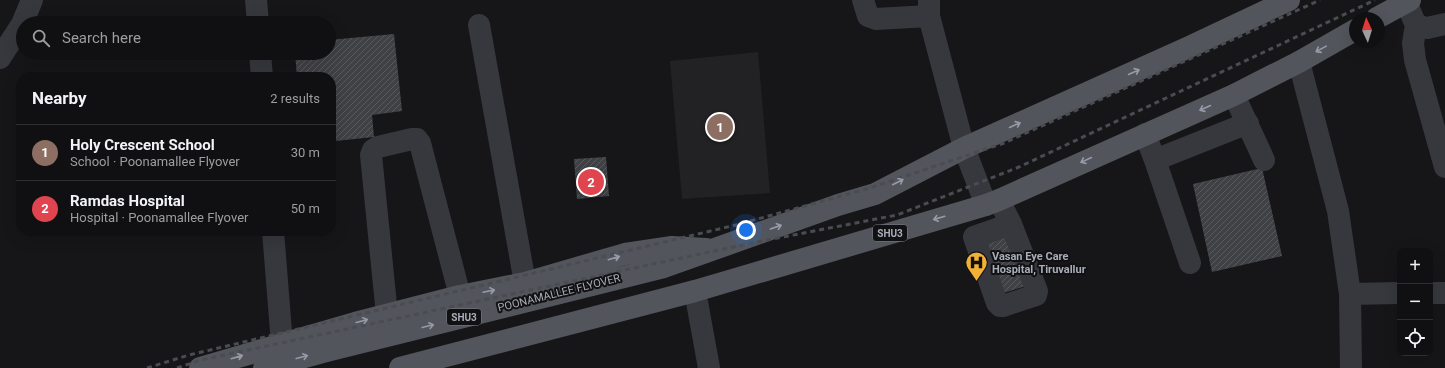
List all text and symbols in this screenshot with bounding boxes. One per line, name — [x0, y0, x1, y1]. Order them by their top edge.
north arrow — [1349, 12, 1385, 48]
search box — [16, 16, 336, 60]
icon: search — [30, 27, 52, 49]
text: Search here — [62, 29, 141, 47]
one-way arrow — [1315, 46, 1327, 54]
one-way arrow — [1127, 68, 1139, 75]
text: Nearby — [32, 88, 87, 108]
text: 2 results — [270, 91, 320, 106]
one-way arrow — [1199, 104, 1211, 112]
pin: 1 — [707, 112, 733, 142]
one-way arrow — [1009, 121, 1021, 128]
text: Holy Crescent School — [70, 136, 215, 154]
text: 1 — [41, 145, 49, 160]
text: 30 m — [291, 145, 320, 160]
text: School · Poonamallee Flyover — [70, 154, 240, 169]
one-way arrow — [1080, 157, 1092, 164]
pin: 2 — [578, 167, 604, 197]
one-way arrow — [892, 178, 904, 185]
text: Ramdas Hospital — [70, 192, 185, 210]
text: 2 — [41, 201, 49, 216]
text: 50 m — [291, 201, 320, 216]
text: Hospital · Poonamallee Flyover — [70, 210, 248, 225]
one-way arrow — [933, 215, 946, 222]
your location — [736, 220, 756, 240]
one-way arrow — [770, 223, 783, 230]
road number: SHU3 — [873, 225, 907, 241]
map controls — [1397, 248, 1433, 356]
button: + — [1397, 248, 1433, 284]
hospital icon: Vasan Eye Care Hospital, Tiruvallur — [964, 249, 990, 282]
place label: Vasan Eye Care Hospital, Tiruvallur — [992, 250, 1086, 276]
one-way arrow — [608, 253, 621, 261]
street label: POONAMALLEE FLYOVER — [496, 271, 622, 315]
button: − — [1397, 284, 1433, 320]
one-way arrow — [482, 286, 495, 294]
road number: SHU3 — [447, 309, 481, 325]
one-way arrow — [356, 317, 369, 324]
button: locate — [1397, 320, 1433, 356]
one-way arrow — [421, 321, 434, 329]
one-way arrow — [231, 353, 244, 360]
one-way arrow — [295, 353, 308, 361]

